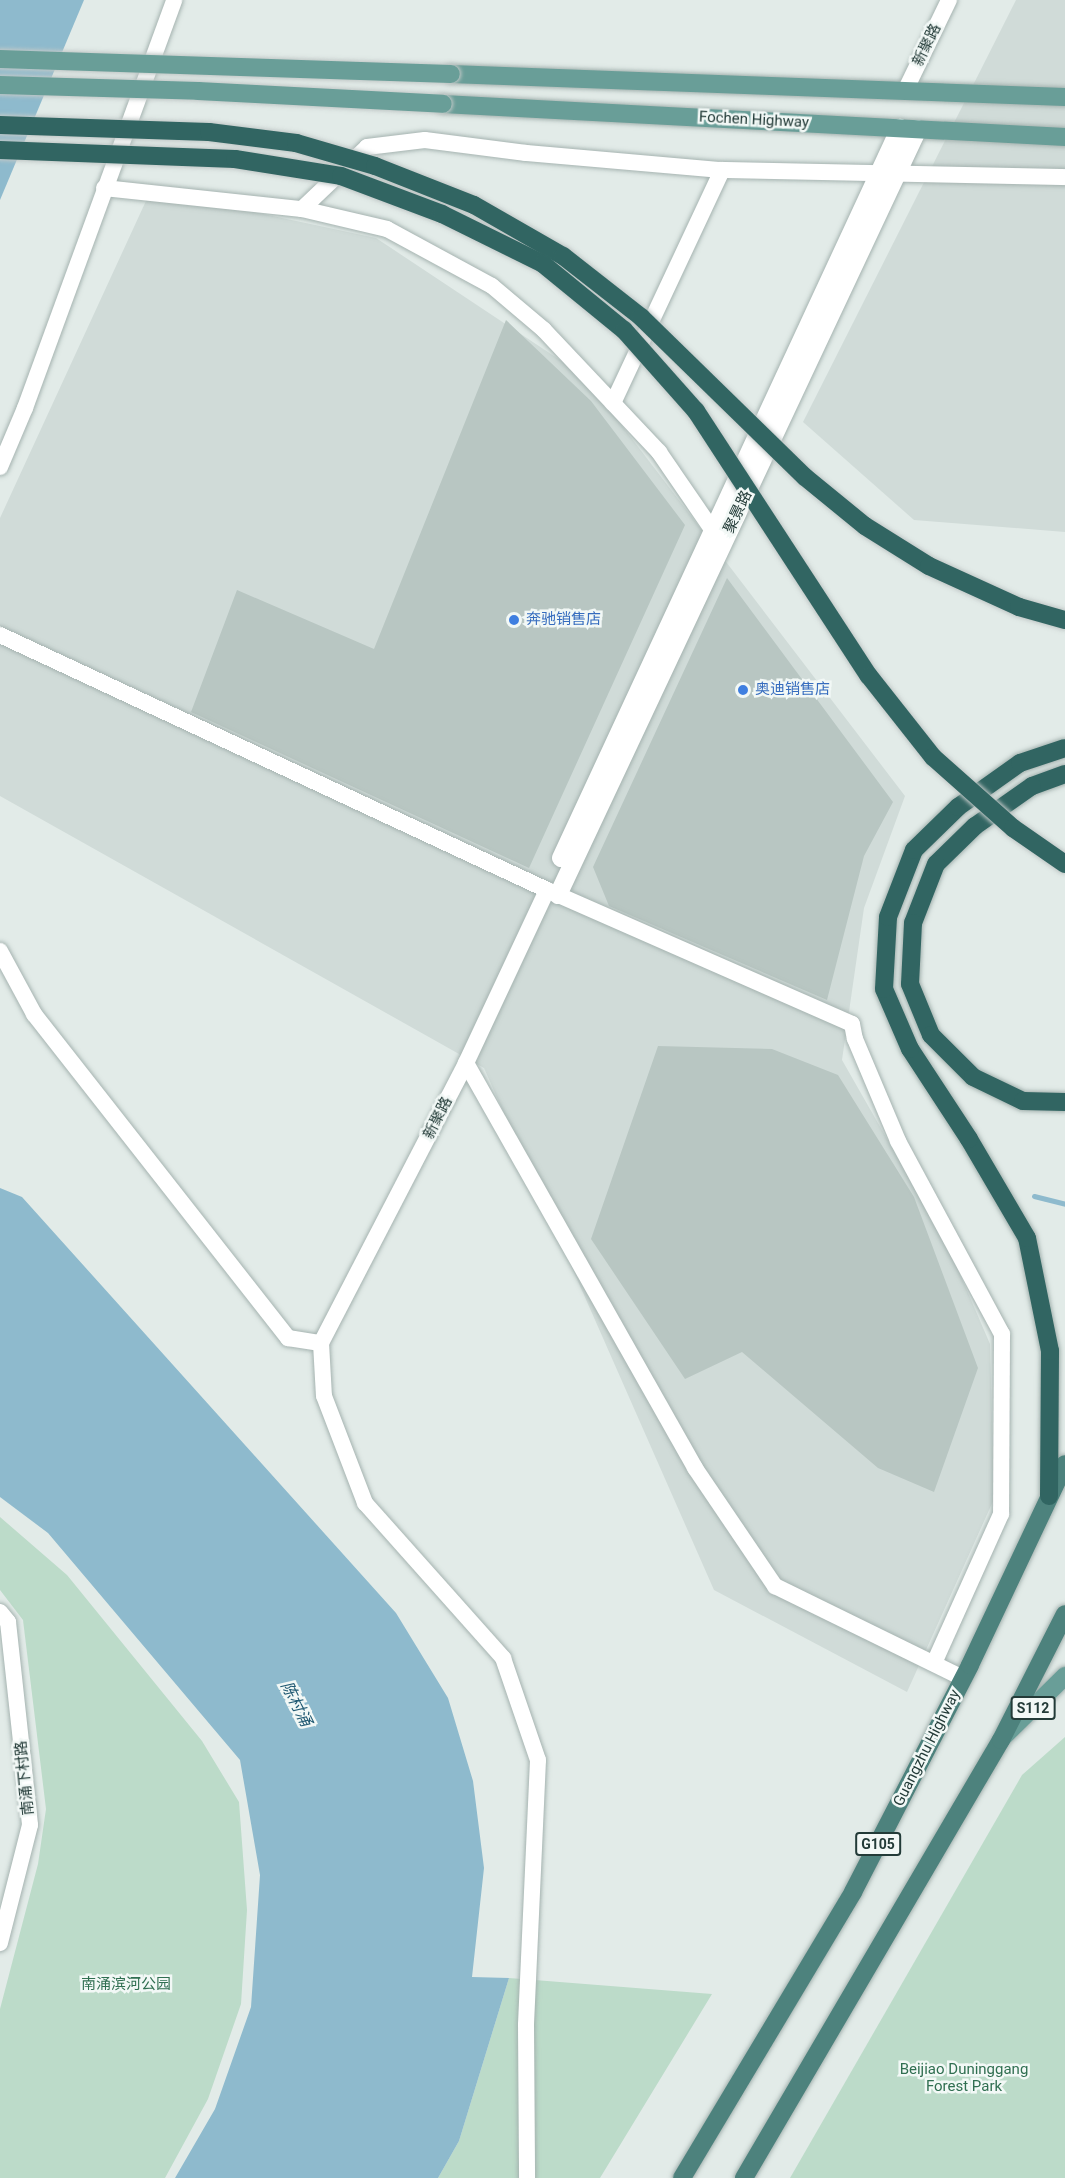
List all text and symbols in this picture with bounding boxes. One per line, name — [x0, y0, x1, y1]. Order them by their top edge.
street label: 新聚路 — [909, 21, 945, 69]
street label: Fochen Highway — [698, 108, 810, 132]
street label: 聚景路 — [720, 488, 756, 536]
place label: 奔驰销售店 — [526, 611, 601, 629]
marker: 奔驰销售店 — [507, 613, 521, 627]
place label: 奥迪销售店 — [755, 681, 830, 699]
marker: 奥迪销售店 — [736, 683, 750, 697]
street label: 新聚路 — [420, 1094, 456, 1142]
water label: 陈村涌 — [277, 1678, 315, 1730]
street label: Guangzhu Highway — [890, 1687, 964, 1809]
road number: S112 — [1010, 1697, 1056, 1719]
street label: 南涌下村路 — [12, 1740, 38, 1816]
road number: G105 — [854, 1833, 902, 1855]
park label: 南涌滨河公园 — [81, 1976, 171, 1994]
park label: Beijiao Duninggang Forest Park — [900, 2060, 1028, 2095]

